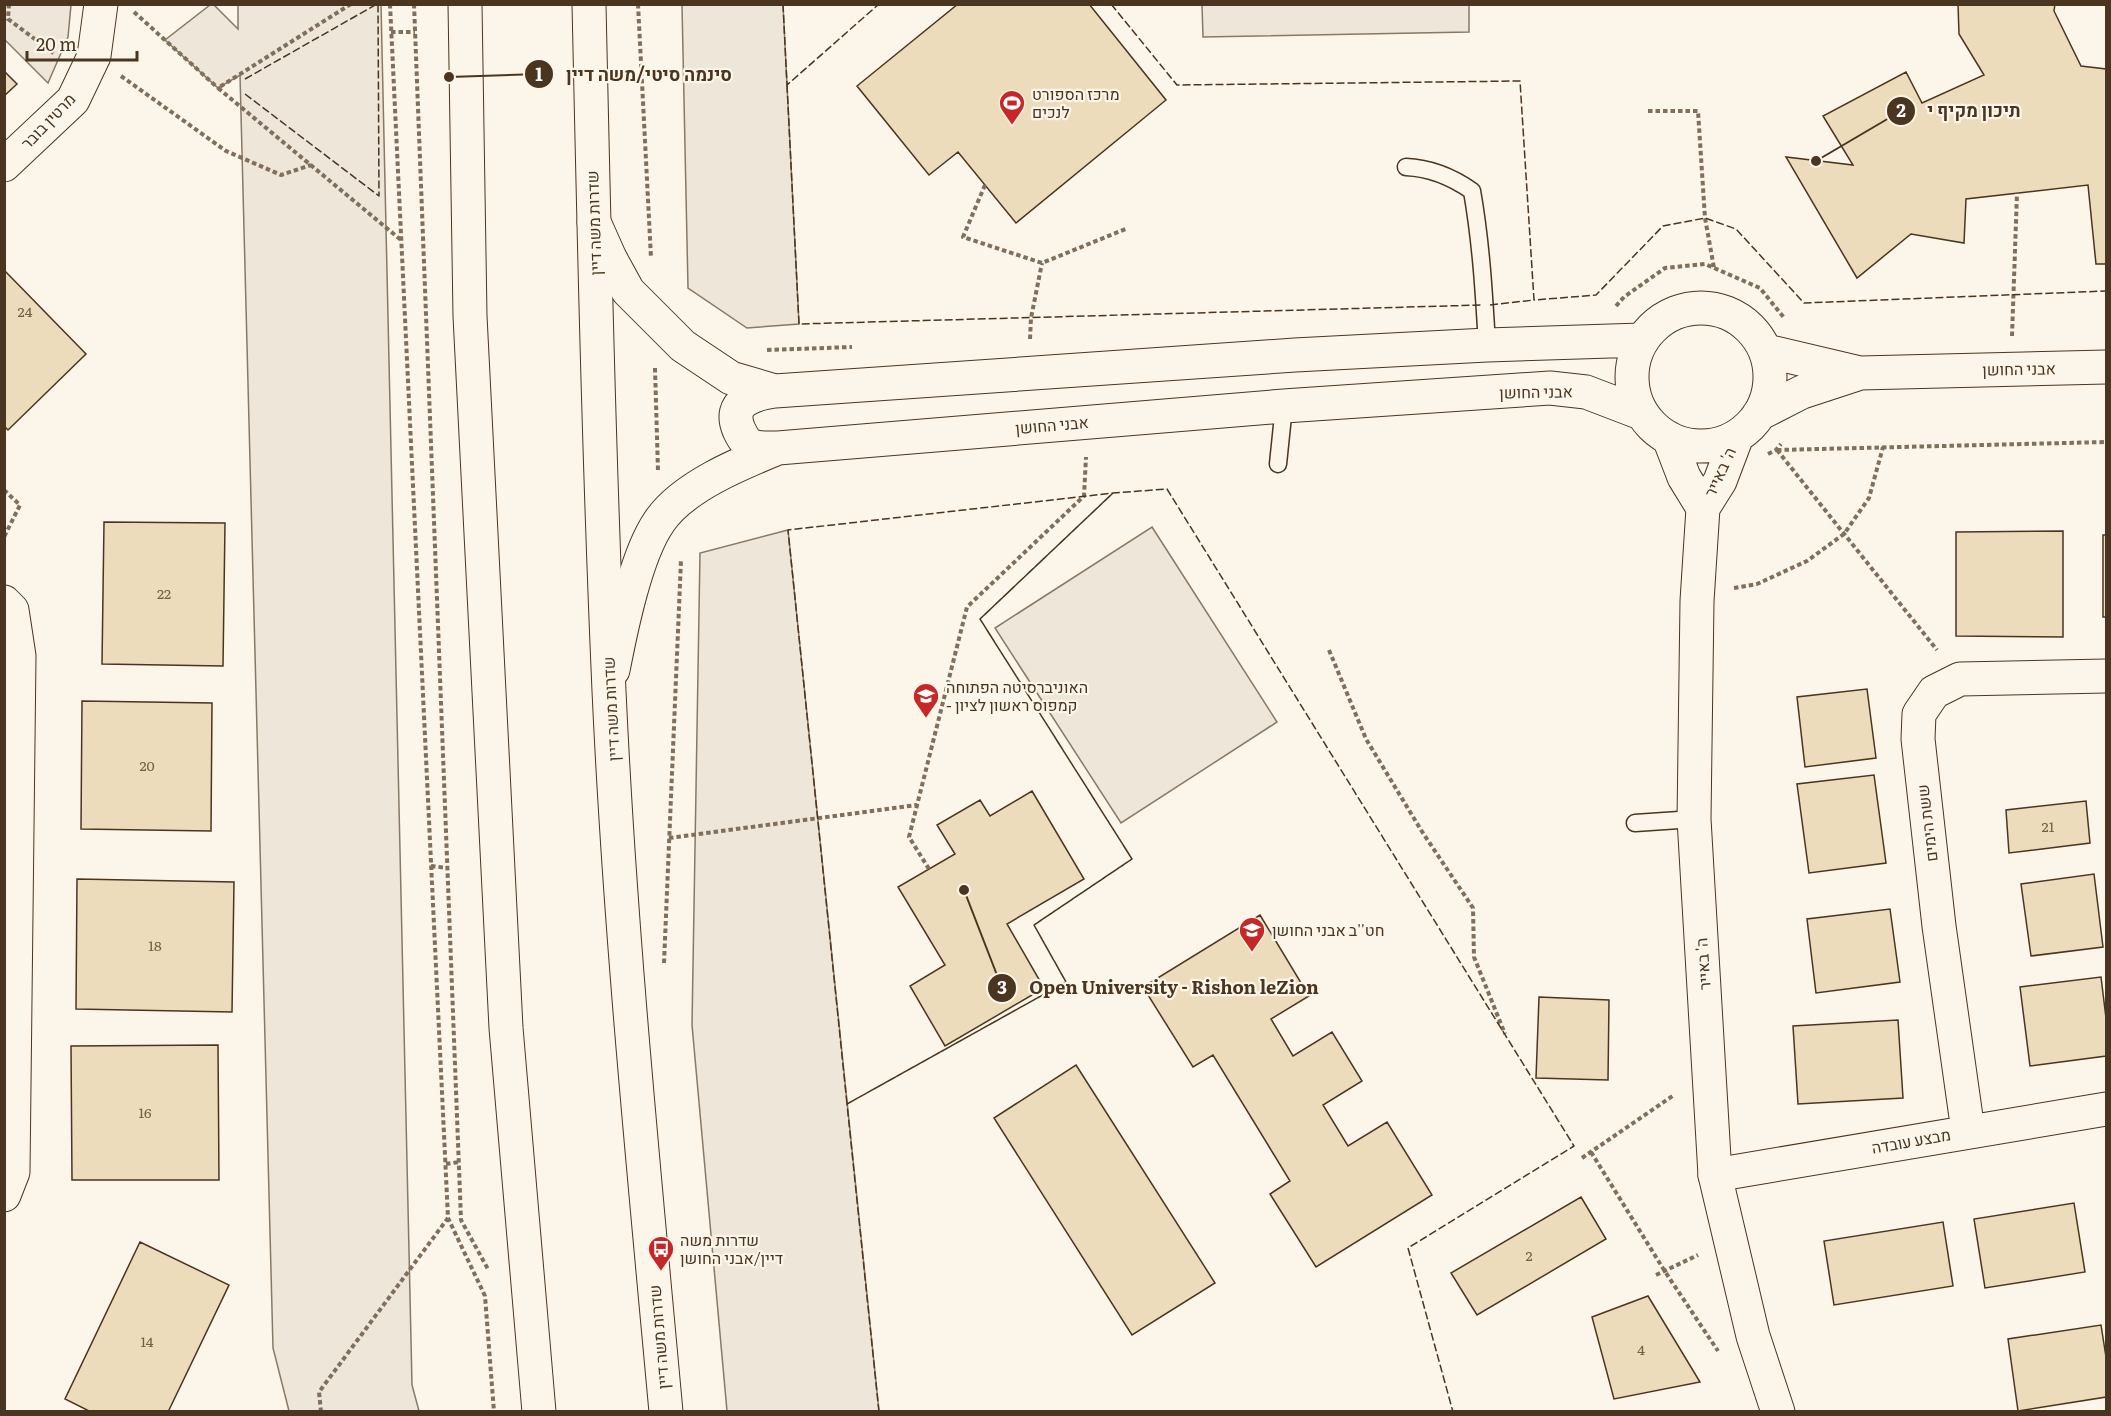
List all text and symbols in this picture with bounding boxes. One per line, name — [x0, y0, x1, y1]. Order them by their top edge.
scale bar — [27, 24, 136, 62]
text: 20 m — [36, 30, 77, 57]
callout: סינמה סיטי/משה דיין — [524, 56, 744, 92]
text: 1 — [535, 60, 543, 87]
text: סינמה סיטי/משה דיין — [566, 60, 732, 87]
place label: מרכז הספורט לנכים — [1032, 81, 1120, 123]
street label: מרטין בובר — [14, 87, 80, 154]
sports icon: מרכז הספורט לנכים — [997, 88, 1027, 126]
callout: תיכון מקיף י — [1886, 93, 2033, 129]
text: 2 — [1896, 96, 1906, 123]
text: תיכון מקיף י — [1927, 96, 2021, 123]
street label: שדרות משה דיין — [579, 170, 607, 276]
house number: 24 — [18, 301, 33, 321]
street label: אבני החושן — [1982, 355, 2056, 381]
street label: אבני החושן — [1499, 378, 1573, 404]
street label: אבני החושן — [1014, 409, 1090, 439]
street label: ה' באייר — [1697, 443, 1741, 500]
house number: 22 — [157, 583, 171, 603]
street label: שדרות משה דיין — [595, 656, 625, 762]
place label: האוניברסיטה הפתוחה - קמפוס ראשון לציון — [946, 674, 1088, 716]
school or university icon: האוניברסיטה הפתוחה - קמפוס ראשון לציון — [911, 681, 941, 719]
house number: 20 — [139, 755, 155, 775]
street label: ששת הימים — [1909, 783, 1943, 863]
house number: 21 — [2042, 816, 2055, 836]
school or university icon: חט''ב אבני החושן — [1237, 915, 1267, 953]
place label: חט''ב אבני החושן — [1272, 917, 1384, 941]
house number: 18 — [148, 935, 162, 955]
street label: ה' באייר — [1688, 937, 1716, 991]
callout: Open University - Rishon leZion — [987, 970, 1331, 1006]
text: 3 — [997, 973, 1007, 1000]
text: Open University - Rishon leZion — [1029, 973, 1319, 1000]
house number: 16 — [138, 1102, 152, 1122]
street label: מבצע עובדה — [1869, 1121, 1952, 1159]
place label: שדרות משה דיין/אבני החושן — [680, 1227, 783, 1269]
bus stop icon: שדרות משה דיין/אבני החושן — [646, 1234, 676, 1272]
house number: 2 — [1525, 1245, 1533, 1265]
street label: שדרות משה דיין — [641, 1284, 675, 1390]
house number: 14 — [141, 1331, 154, 1351]
house number: 4 — [1637, 1339, 1645, 1359]

